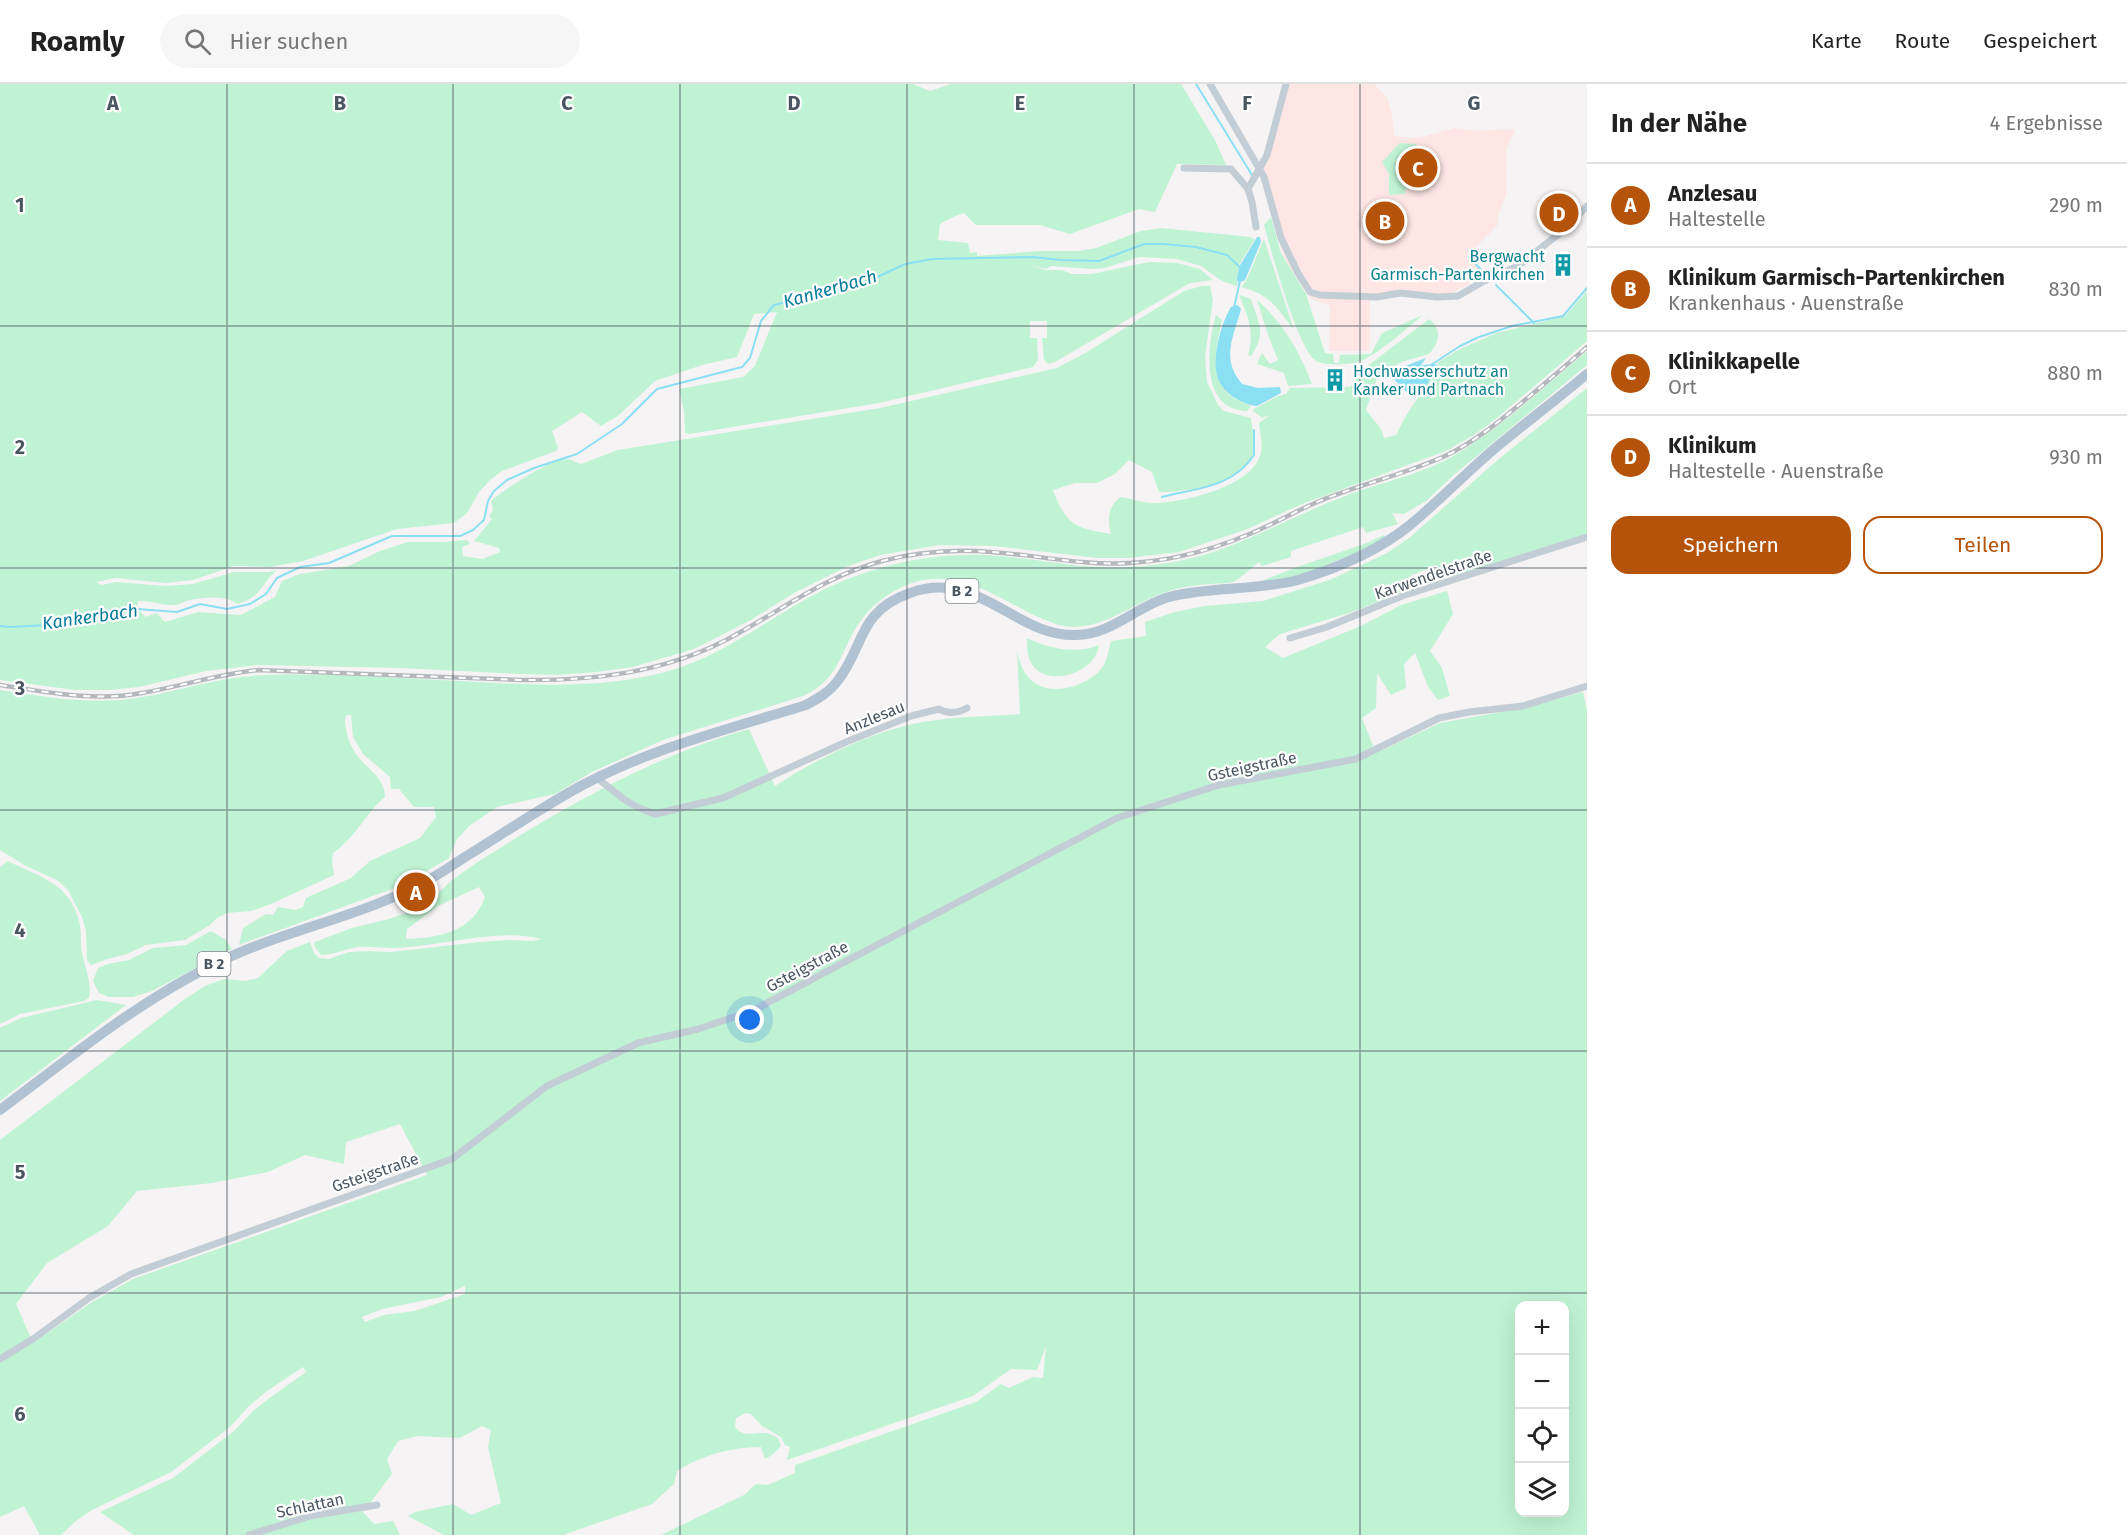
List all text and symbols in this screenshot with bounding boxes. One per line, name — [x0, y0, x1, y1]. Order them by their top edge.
search box — [160, 14, 580, 68]
text: Roamly — [30, 25, 124, 58]
icon: search — [181, 25, 214, 58]
text: Hier suchen — [229, 28, 348, 55]
text: Karte — [1811, 28, 1862, 54]
text: Route — [1895, 28, 1950, 54]
text: Gespeichert — [1983, 28, 2097, 54]
text: A — [106, 91, 120, 115]
text: B — [334, 91, 346, 115]
text: C — [561, 91, 573, 115]
text: D — [787, 91, 801, 115]
text: E — [1015, 91, 1025, 115]
text: F — [1242, 91, 1252, 115]
text: G — [1468, 91, 1480, 115]
text: In der Nähe — [1611, 108, 1747, 139]
text: 4 Ergebnisse — [1990, 111, 2103, 135]
pin: C — [1398, 146, 1438, 190]
text: Anzlesau — [1668, 180, 1757, 207]
pin: D — [1540, 190, 1578, 236]
text: 1 — [15, 193, 25, 217]
text: A — [1625, 193, 1636, 217]
text: 290 m — [2049, 193, 2103, 217]
pin: B — [1366, 198, 1404, 244]
text: Haltestelle — [1668, 207, 1766, 231]
place label: Bergwacht Garmisch-Partenkirchen — [1370, 247, 1545, 284]
building icon: Bergwacht Garmisch-Partenkirchen — [1550, 252, 1576, 278]
text: Klinikum Garmisch-Partenkirchen — [1668, 264, 2005, 291]
water label: Kankerbach — [781, 265, 879, 313]
text: B — [1624, 277, 1637, 301]
text: 830 m — [2048, 277, 2103, 301]
text: Krankenhaus · Auenstraße — [1668, 291, 1904, 315]
text: Klinikkapelle — [1668, 348, 1800, 375]
text: C — [1625, 361, 1636, 385]
text: 880 m — [2047, 361, 2103, 385]
place label: Hochwasserschutz an Kanker und Partnach — [1353, 362, 1508, 399]
building icon: Hochwasserschutz an Kanker und Partnach — [1322, 367, 1348, 393]
text: Ort — [1668, 375, 1697, 399]
text: Klinikum — [1668, 432, 1757, 459]
text: 2 — [15, 435, 25, 459]
text: D — [1624, 445, 1637, 469]
text: 930 m — [2049, 445, 2103, 469]
text: Haltestelle · Auenstraße — [1668, 459, 1884, 483]
button: Speichern — [1611, 516, 1851, 574]
button: Teilen — [1863, 516, 2103, 574]
street label: Karwendelstraße — [1372, 546, 1494, 603]
road number: B 2 — [946, 579, 978, 603]
water label: Kankerbach — [41, 599, 139, 635]
text: 3 — [14, 676, 25, 700]
street label: Anzlesau — [841, 697, 908, 738]
street label: Gsteigstraße — [1206, 748, 1298, 785]
pin: A — [396, 870, 436, 914]
text: 4 — [14, 918, 26, 942]
street label: Gsteigstraße — [763, 937, 852, 996]
road number: B 2 — [198, 952, 230, 976]
your location — [735, 1005, 764, 1034]
street label: Gsteigstraße — [329, 1149, 421, 1196]
text: 5 — [15, 1160, 26, 1184]
map controls — [1515, 1301, 1569, 1517]
button: + — [1515, 1301, 1569, 1355]
button: − — [1515, 1355, 1569, 1409]
text: 6 — [14, 1402, 26, 1426]
button: locate — [1515, 1409, 1569, 1463]
button: layers — [1515, 1463, 1569, 1517]
street label: Schlattan — [275, 1489, 346, 1522]

